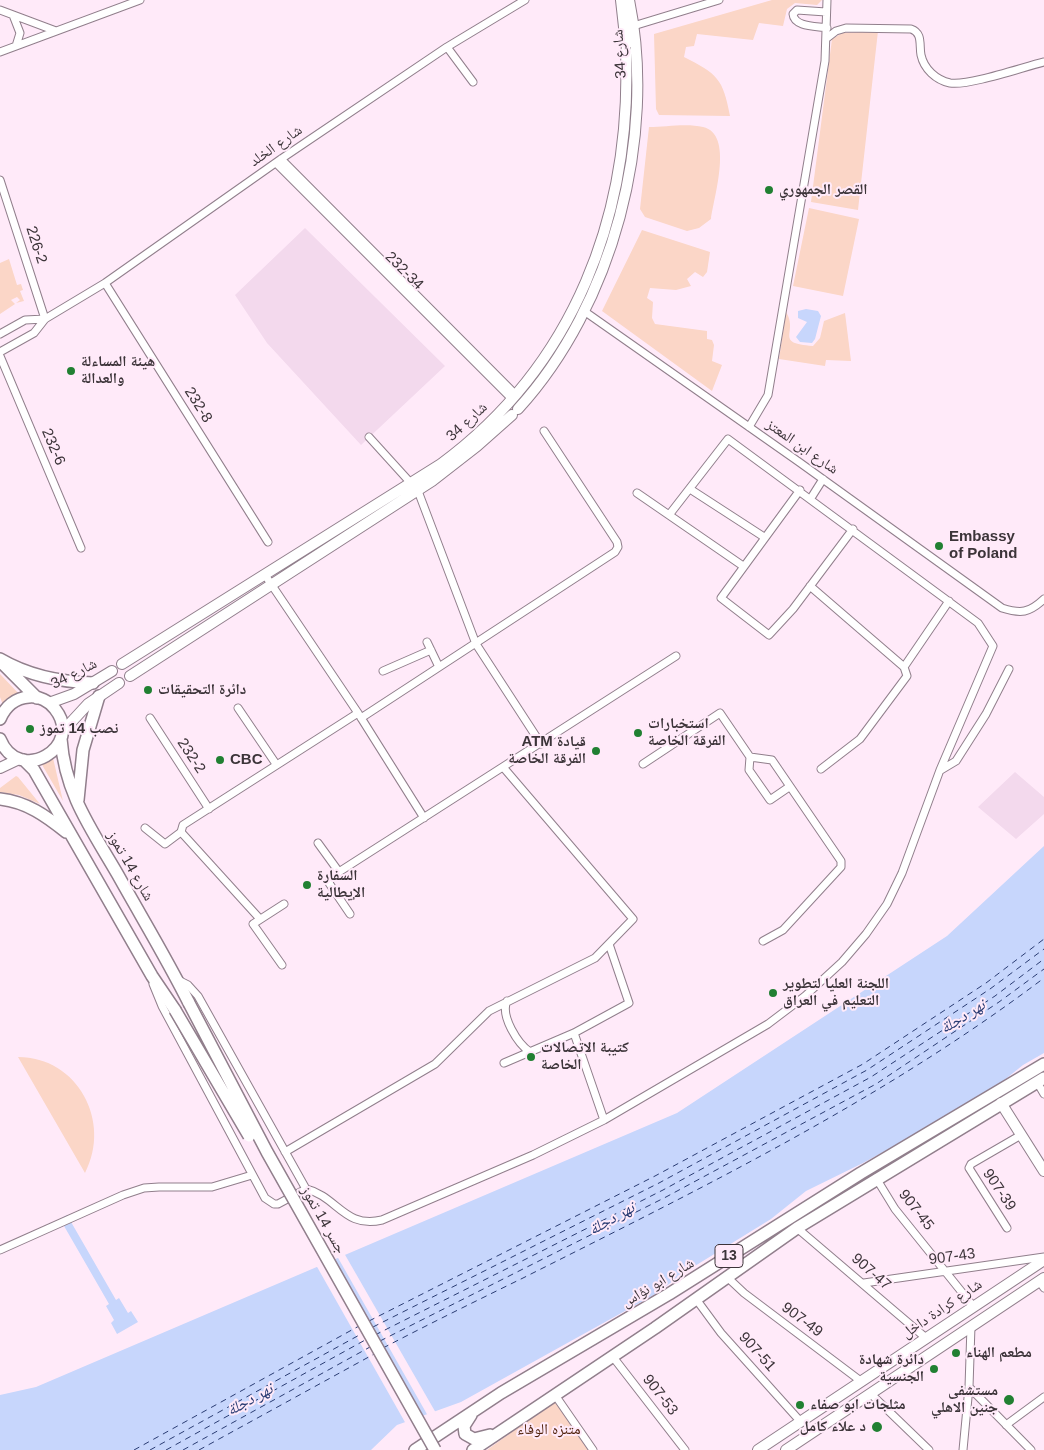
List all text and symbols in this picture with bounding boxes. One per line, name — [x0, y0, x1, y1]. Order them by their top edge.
street label: شارع 34 — [609, 29, 631, 79]
street label: شارع الخلد — [246, 121, 306, 171]
place label: القصر الجمهوري — [779, 181, 868, 199]
marker: القصر الجمهوري — [763, 184, 775, 196]
street label: 226-2 — [22, 224, 50, 266]
street label: 232-34 — [381, 248, 427, 294]
place label: هيئة المساءلة والعدالة — [81, 353, 155, 388]
marker: هيئة المساءلة والعدالة — [65, 365, 77, 377]
street label: 232-8 — [180, 384, 216, 426]
street label: شارع 34 — [443, 399, 491, 445]
street label: شارع ابن المعتز — [762, 416, 842, 478]
street label: 232-6 — [37, 426, 69, 468]
place label: Embassy of Poland — [949, 528, 1017, 563]
marker: Embassy of Poland — [933, 540, 945, 552]
street label: شارع 34 — [48, 655, 100, 693]
place label: دائرة التحقيقات — [158, 681, 246, 699]
marker: دائرة التحقيقات — [142, 684, 154, 696]
place label: استخبارات الفرقة الخاصة — [648, 715, 726, 750]
place label: نصب 14 تموز — [40, 720, 118, 738]
marker: نصب 14 تموز — [24, 723, 36, 735]
marker: استخبارات الفرقة الخاصة — [632, 727, 644, 739]
place label: ATM قيادة الفرقة الخاصة — [508, 733, 586, 768]
street label: 232-2 — [173, 735, 209, 777]
marker: ATM قيادة الفرقة الخاصة — [590, 745, 602, 757]
place label: CBC — [230, 751, 262, 769]
marker: CBC — [214, 754, 226, 766]
street label: شارع 14 تموز — [103, 828, 157, 904]
place label: السفارة الإيطالية — [317, 867, 365, 902]
marker: السفارة الإيطالية — [301, 879, 313, 891]
place label: اللجنة العليا لتطوير التعليم في العراق — [783, 975, 889, 1010]
marker: اللجنة العليا لتطوير التعليم في العراق — [767, 987, 779, 999]
water label: نهر دجلة — [937, 996, 989, 1038]
place label: كتيبة الاتصالات الخاصة — [541, 1039, 629, 1074]
marker: كتيبة الاتصالات الخاصة — [525, 1051, 537, 1063]
street label: 907-39 — [978, 1166, 1020, 1214]
street label: جسر 14 تموز — [297, 1183, 349, 1257]
street label: 907-45 — [895, 1186, 937, 1234]
water label: نهر دجلة — [586, 1198, 638, 1240]
road number: 13 — [715, 1244, 743, 1268]
street label: 907-43 — [928, 1245, 976, 1269]
street label: 907-47 — [847, 1250, 895, 1294]
street label: شارع ابو نؤاس — [618, 1254, 698, 1312]
street label: شارع كرادة داخل — [898, 1275, 986, 1343]
street label: 907-49 — [778, 1299, 826, 1341]
street label: 907-51 — [735, 1329, 779, 1375]
place label: مطعم الهناء — [966, 1344, 1032, 1362]
marker: مطعم الهناء — [950, 1347, 962, 1359]
place label: دائرة شهادة الجنسية — [859, 1351, 924, 1386]
marker: دائرة شهادة الجنسية — [928, 1363, 940, 1375]
street label: 907-53 — [639, 1371, 681, 1419]
water label: نهر دجلة — [224, 1380, 276, 1420]
place label: مستشفى جنين الاهلي — [931, 1382, 998, 1417]
marker: مستشفى جنين الاهلي — [1002, 1393, 1016, 1407]
place label: مثلجات ابو صفاء — [810, 1396, 906, 1414]
marker: مثلجات ابو صفاء — [794, 1399, 806, 1411]
place label: د علاء كامل — [800, 1418, 866, 1436]
marker: د علاء كامل — [870, 1420, 884, 1434]
park label: متنزه الوفاء — [517, 1421, 581, 1439]

